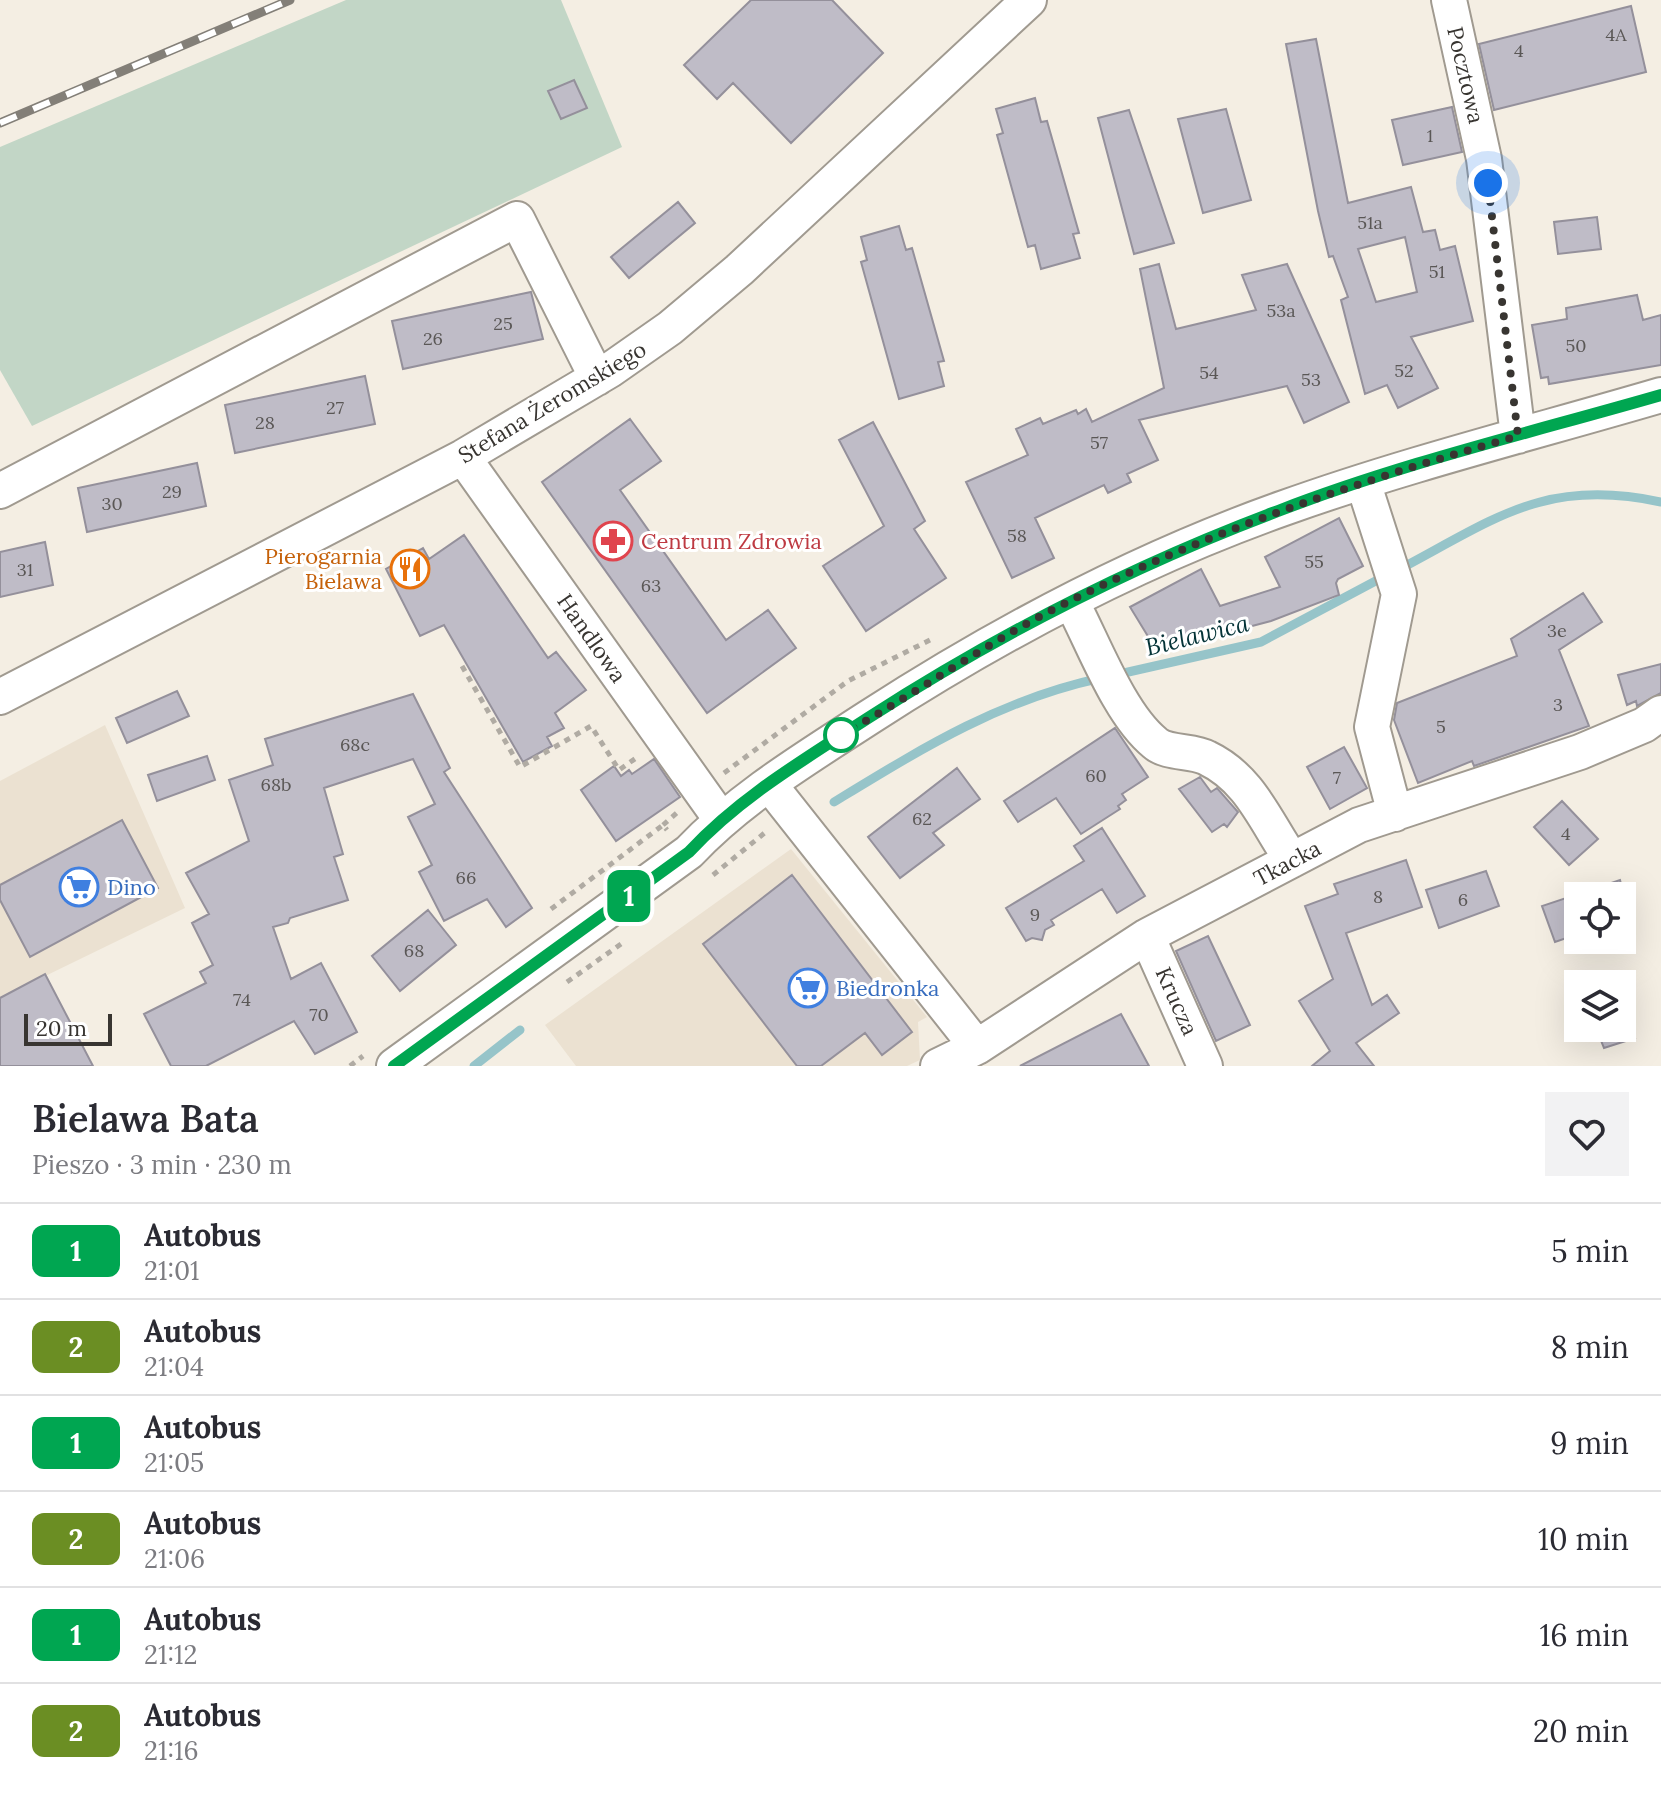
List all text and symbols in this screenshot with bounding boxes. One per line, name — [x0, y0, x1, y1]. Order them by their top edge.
house number: 4A — [1605, 23, 1627, 46]
street label: Pocztowa — [1441, 24, 1491, 126]
house number: 4 — [1514, 39, 1524, 62]
house number: 1 — [1427, 124, 1433, 147]
your location — [1468, 163, 1508, 203]
house number: 51a — [1357, 211, 1383, 234]
house number: 51 — [1429, 260, 1445, 283]
house number: 53a — [1266, 299, 1296, 322]
house number: 25 — [493, 312, 513, 335]
house number: 26 — [423, 327, 443, 350]
house number: 50 — [1566, 334, 1587, 357]
street label: Stefana Żeromskiego — [453, 335, 651, 469]
house number: 52 — [1394, 359, 1414, 382]
house number: 54 — [1199, 361, 1219, 384]
house number: 53 — [1301, 368, 1321, 391]
house number: 27 — [326, 396, 344, 419]
house number: 28 — [255, 411, 275, 434]
house number: 57 — [1090, 431, 1108, 454]
house number: 29 — [162, 480, 182, 503]
house number: 30 — [101, 492, 123, 515]
pharmacy icon: Centrum Zdrowia — [592, 520, 634, 562]
house number: 58 — [1007, 524, 1027, 547]
place label: Centrum Zdrowia — [641, 527, 822, 555]
place label: Pierogarnia Bielawa — [264, 542, 382, 595]
restaurant icon: Pierogarnia Bielawa — [389, 548, 431, 590]
house number: 55 — [1304, 550, 1324, 573]
house number: 31 — [17, 558, 33, 581]
house number: 63 — [641, 574, 661, 597]
street label: Handlowa — [551, 588, 633, 688]
water label: Bielawica — [1142, 607, 1253, 663]
house number: 3e — [1547, 619, 1567, 642]
house number: 3 — [1553, 693, 1563, 716]
house number: 5 — [1436, 715, 1446, 738]
unlabelled marker — [824, 718, 858, 752]
house number: 68c — [340, 733, 370, 756]
house number: 60 — [1085, 764, 1107, 787]
house number: 7 — [1333, 766, 1341, 789]
house number: 68b — [261, 773, 292, 796]
house number: 62 — [912, 807, 932, 830]
house number: 4 — [1561, 822, 1571, 845]
street label: Tkacka — [1249, 834, 1325, 892]
supermarket icon: Dino — [58, 866, 100, 908]
house number: 66 — [456, 866, 476, 889]
line badge: 1 — [603, 870, 655, 922]
place label: Dino — [107, 873, 156, 901]
text: 1 — [623, 878, 635, 914]
map controls — [1564, 882, 1636, 1042]
button: locate — [1564, 882, 1636, 954]
house number: 8 — [1373, 885, 1383, 908]
house number: 6 — [1458, 888, 1468, 911]
house number: 9 — [1030, 903, 1040, 926]
house number: 68 — [404, 939, 424, 962]
street label: Krucza — [1150, 962, 1204, 1040]
supermarket icon: Biedronka — [787, 967, 829, 1009]
button: layers — [1564, 970, 1636, 1042]
place label: Biedronka — [836, 974, 939, 1002]
house number: 74 — [233, 988, 251, 1011]
house number: 70 — [309, 1003, 329, 1026]
scale bar — [24, 1010, 112, 1046]
text: 20 m — [36, 1014, 87, 1042]
button: heart — [1545, 1092, 1629, 1176]
text: Bielawa Bata — [32, 1094, 259, 1142]
text: Pieszo · 3 min · 230 m — [32, 1148, 292, 1181]
text: Autobus — [144, 1216, 261, 1254]
text: 5 min — [1551, 1232, 1629, 1270]
text: 1 — [70, 1233, 82, 1269]
text: 21:01 — [144, 1254, 200, 1287]
text: Autobus — [144, 1312, 261, 1350]
text: 8 min — [1551, 1328, 1629, 1366]
text: 2 — [69, 1329, 83, 1365]
text: 21:04 — [144, 1350, 204, 1383]
text: Autobus — [144, 1408, 261, 1446]
text: 9 min — [1550, 1424, 1629, 1462]
text: 1 — [70, 1425, 82, 1461]
text: 21:05 — [144, 1446, 204, 1479]
text: Autobus — [144, 1504, 261, 1542]
text: 10 min — [1538, 1520, 1629, 1558]
text: 2 — [69, 1521, 83, 1557]
text: 21:06 — [144, 1542, 205, 1575]
text: Autobus — [144, 1600, 261, 1638]
text: 16 min — [1539, 1616, 1629, 1654]
text: 1 — [70, 1617, 82, 1653]
text: 21:12 — [144, 1638, 197, 1671]
text: Autobus — [144, 1696, 261, 1734]
text: 20 min — [1533, 1712, 1629, 1750]
text: 2 — [69, 1713, 83, 1749]
text: 21:16 — [144, 1734, 198, 1767]

